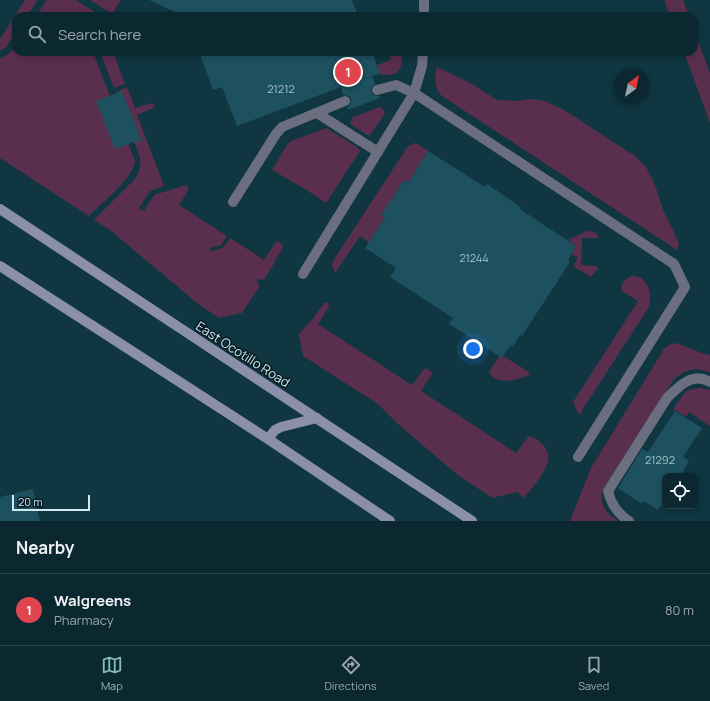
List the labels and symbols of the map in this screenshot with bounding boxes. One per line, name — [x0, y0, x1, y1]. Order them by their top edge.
pin: 1 — [335, 57, 361, 87]
north arrow — [614, 68, 650, 104]
house number: 21212 — [267, 81, 295, 96]
house number: 21244 — [459, 250, 489, 265]
street label: East Ocotillo Road — [192, 317, 294, 391]
your location — [463, 339, 483, 359]
house number: 21292 — [645, 452, 675, 467]
scale bar — [12, 493, 90, 512]

